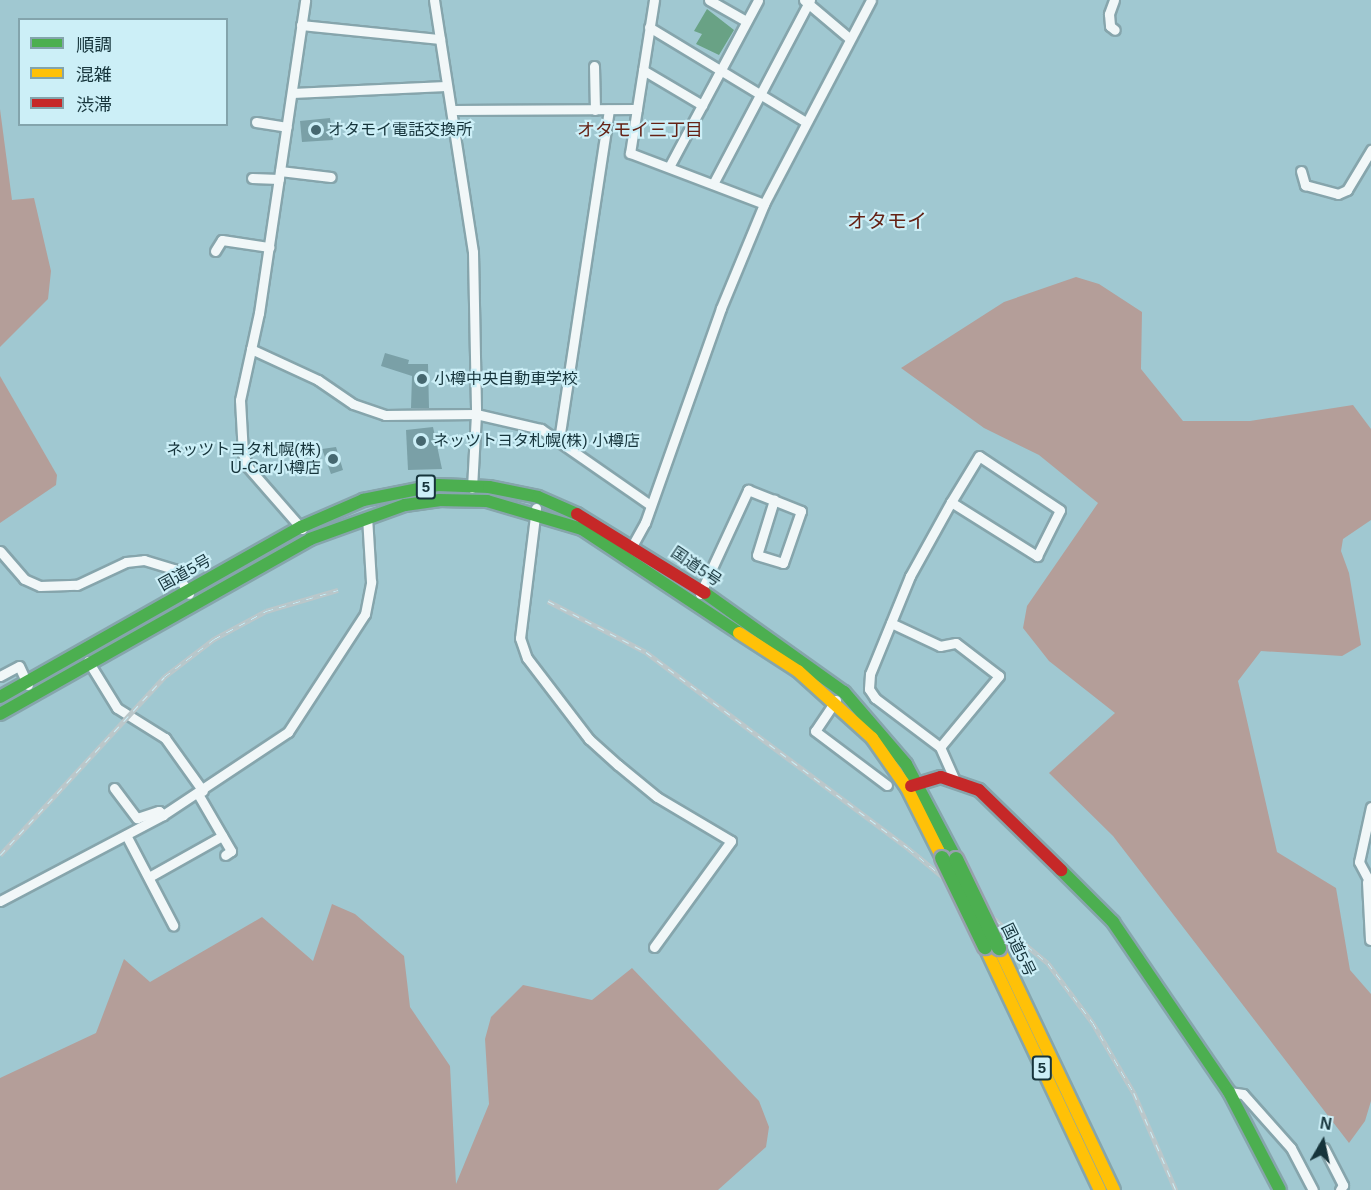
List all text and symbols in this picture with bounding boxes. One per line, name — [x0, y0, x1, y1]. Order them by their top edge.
legend — [18, 18, 228, 126]
text: 順調 — [76, 35, 112, 55]
text: 混雑 — [76, 65, 112, 85]
text: 渋滞 — [76, 95, 112, 115]
district label: オタモイ三丁目 — [577, 119, 703, 141]
place label: オタモイ電話交換所 — [328, 120, 472, 140]
marker: オタモイ電話交換所 — [309, 123, 323, 137]
district label: オタモイ — [847, 209, 927, 233]
place label: 小樽中央自動車学校 — [434, 369, 578, 389]
marker: 小樽中央自動車学校 — [415, 372, 429, 386]
place label: ネッツトヨタ札幌(株) 小樽店 — [433, 431, 640, 451]
marker: ネッツトヨタ札幌(株) 小樽店 — [414, 434, 428, 448]
place label: ネッツトヨタ札幌(株) U-Car小樽店 — [166, 440, 321, 478]
marker: ネッツトヨタ札幌(株) U-Car小樽店 — [326, 452, 340, 466]
road number: 5 — [416, 475, 436, 499]
street label: 国道5号 — [667, 543, 725, 591]
street label: 国道5号 — [155, 551, 215, 595]
street label: 国道5号 — [997, 920, 1039, 980]
road number: 5 — [1032, 1056, 1052, 1080]
north arrow — [1293, 1112, 1353, 1172]
text: N — [1319, 1114, 1333, 1133]

